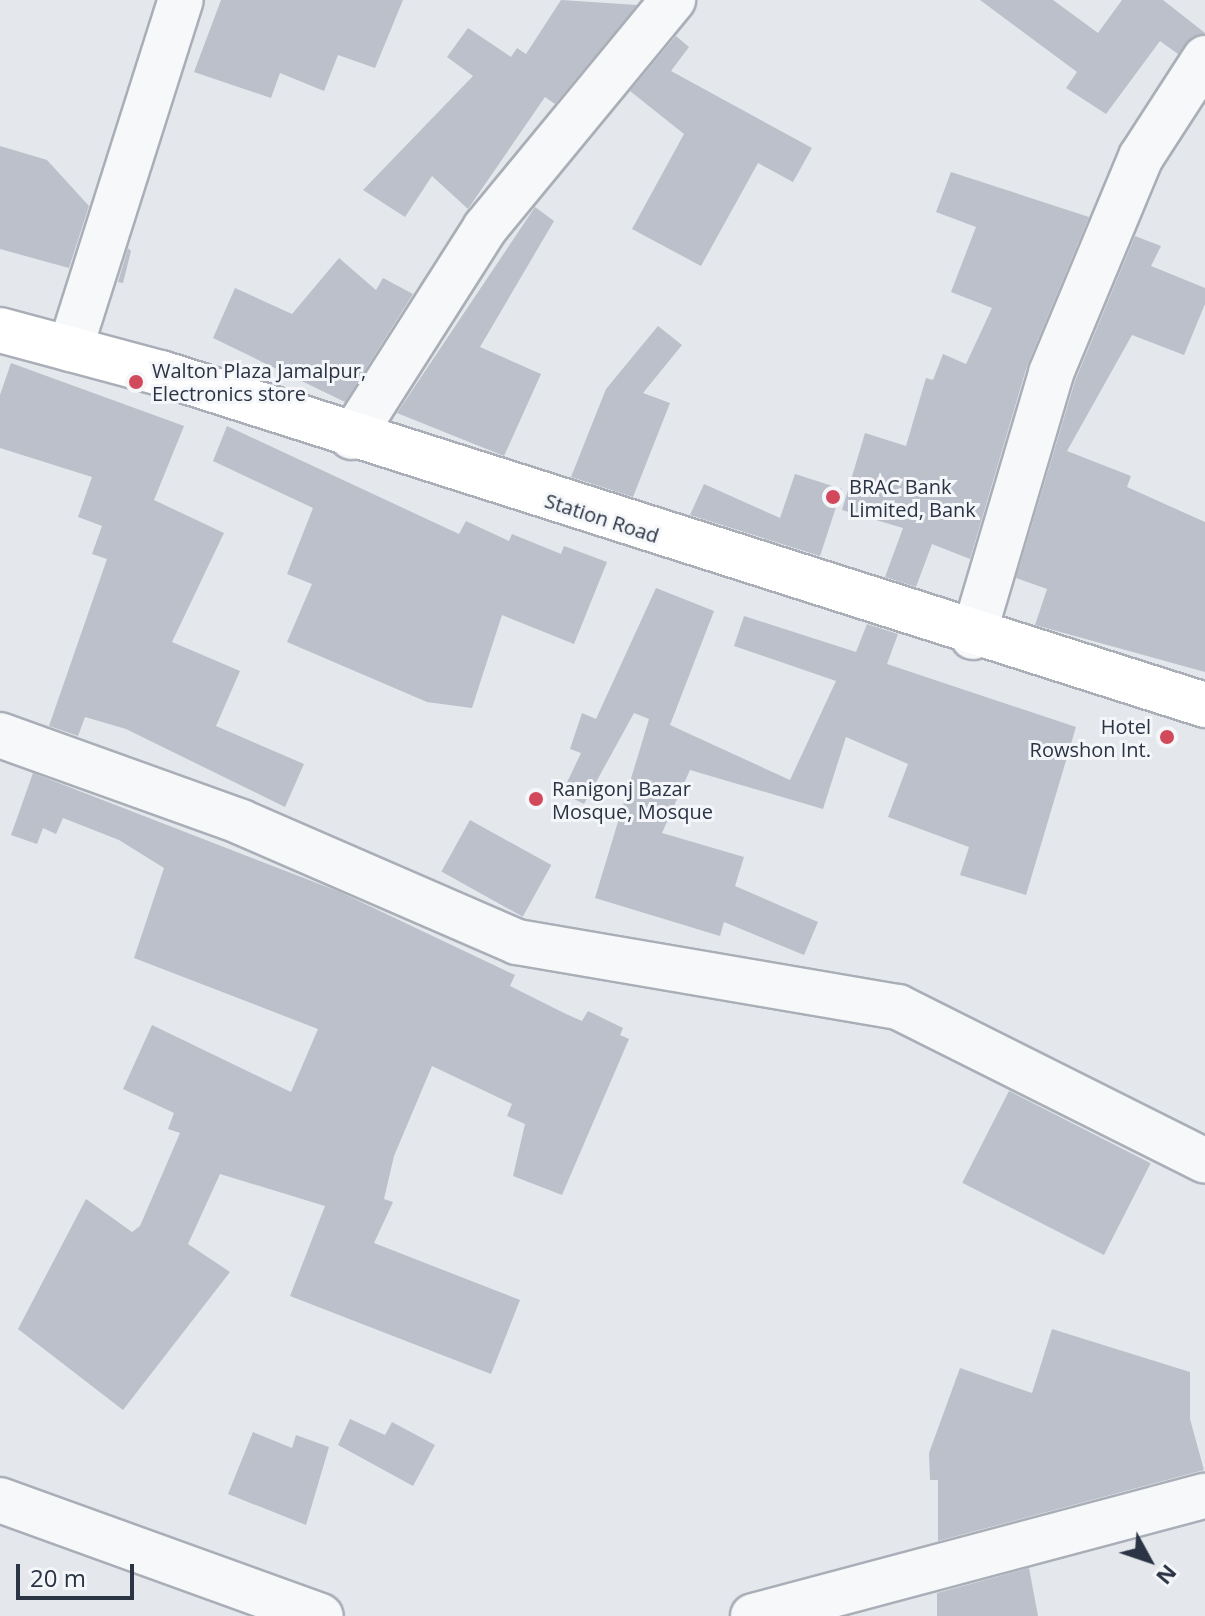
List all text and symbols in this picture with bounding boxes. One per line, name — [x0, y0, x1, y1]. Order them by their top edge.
place label: Walton Plaza Jamalpur, Electronics store — [152, 358, 366, 405]
marker: Walton Plaza Jamalpur, Electronics store — [127, 373, 145, 391]
place label: BRAC Bank Limited, Bank — [849, 474, 976, 521]
street label: Station Road — [542, 488, 662, 548]
marker: BRAC Bank Limited, Bank — [824, 488, 842, 506]
place label: Hotel Rowshon Int. — [1030, 714, 1151, 761]
marker: Hotel Rowshon Int. — [1158, 728, 1176, 746]
place label: Ranigonj Bazar Mosque, Mosque — [552, 776, 713, 823]
marker: Ranigonj Bazar Mosque, Mosque — [527, 790, 545, 808]
north arrow — [1109, 1520, 1189, 1600]
scale bar — [20, 1548, 138, 1598]
text: N — [1150, 1559, 1185, 1592]
text: 20 m — [30, 1561, 86, 1594]

